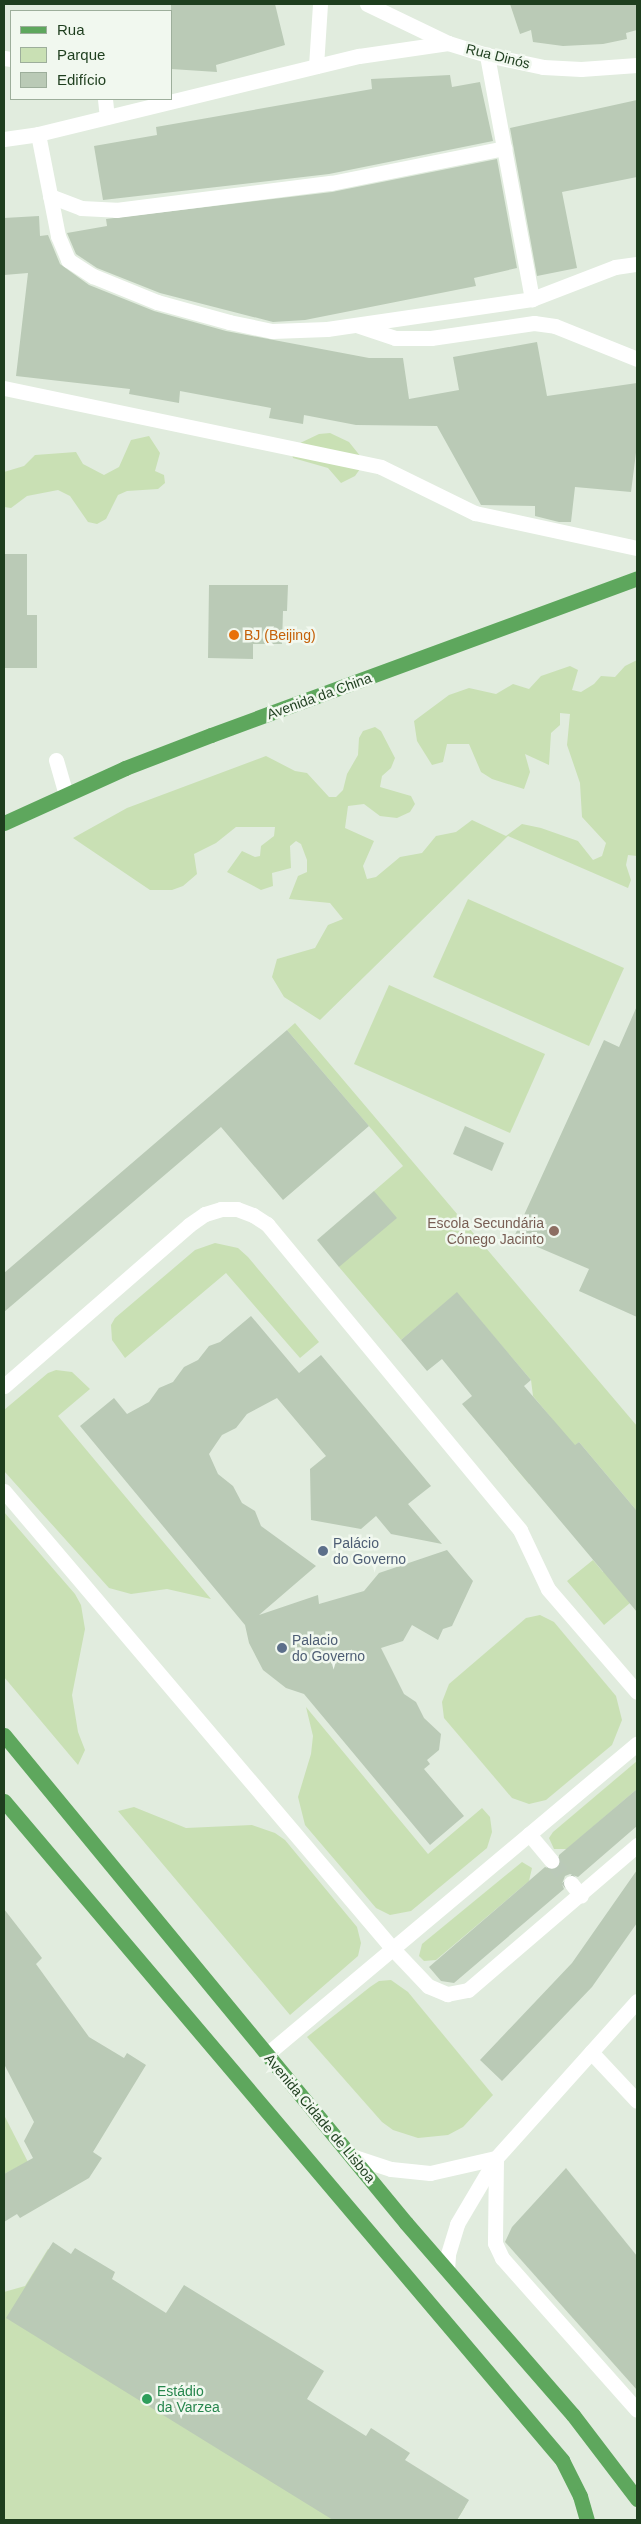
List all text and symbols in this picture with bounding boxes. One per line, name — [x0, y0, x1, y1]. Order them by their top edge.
legend — [10, 10, 172, 100]
text: Rua — [57, 21, 85, 38]
street label: Rua Dinós — [464, 40, 532, 72]
text: Parque — [57, 46, 105, 63]
text: Edifício — [57, 71, 106, 88]
place label: BJ (Beijing) — [244, 627, 316, 643]
marker: BJ (Beijing) — [228, 629, 240, 641]
street label: Avenida da China — [264, 669, 374, 723]
place label: Escola Secundária Cónego Jacinto — [427, 1215, 544, 1248]
marker: Escola Secundária Cónego Jacinto — [548, 1225, 560, 1237]
place label: Palácio do Governo — [333, 1535, 406, 1568]
marker: Palácio do Governo — [317, 1545, 329, 1557]
place label: Palacio do Governo — [292, 1632, 365, 1664]
marker: Palacio do Governo — [276, 1642, 288, 1654]
street label: Avenida Cidade de Lisboa — [261, 2050, 379, 2186]
place label: Estádio da Varzea — [157, 2383, 220, 2416]
marker: Estádio da Varzea — [141, 2393, 153, 2405]

